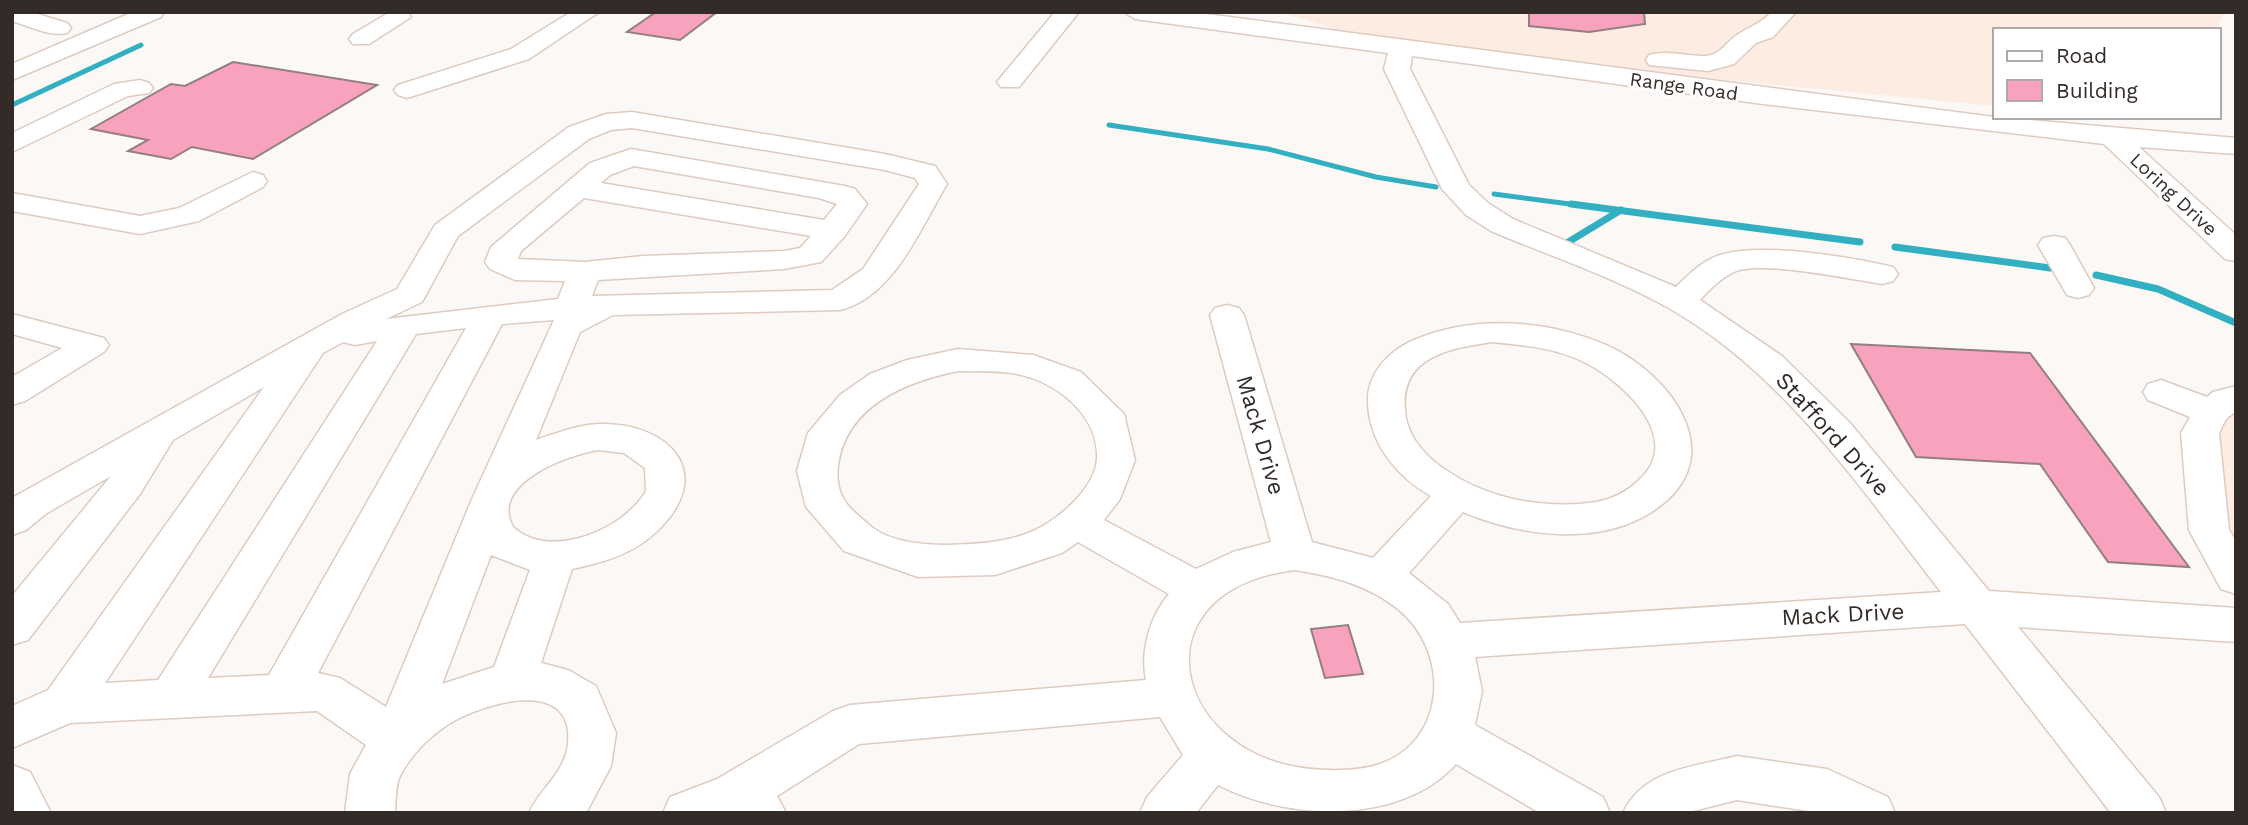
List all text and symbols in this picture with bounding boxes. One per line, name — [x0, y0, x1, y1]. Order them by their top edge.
legend — [1993, 28, 2220, 119]
text: Road — [2056, 43, 2107, 68]
street label: Range Road — [1628, 68, 1740, 105]
text: Building — [2056, 78, 2138, 103]
street label: Loring Drive — [2125, 148, 2222, 241]
street label: Stafford Drive — [1770, 367, 1895, 502]
street label: Mack Drive — [1231, 372, 1290, 498]
street label: Mack Drive — [1781, 598, 1905, 631]

